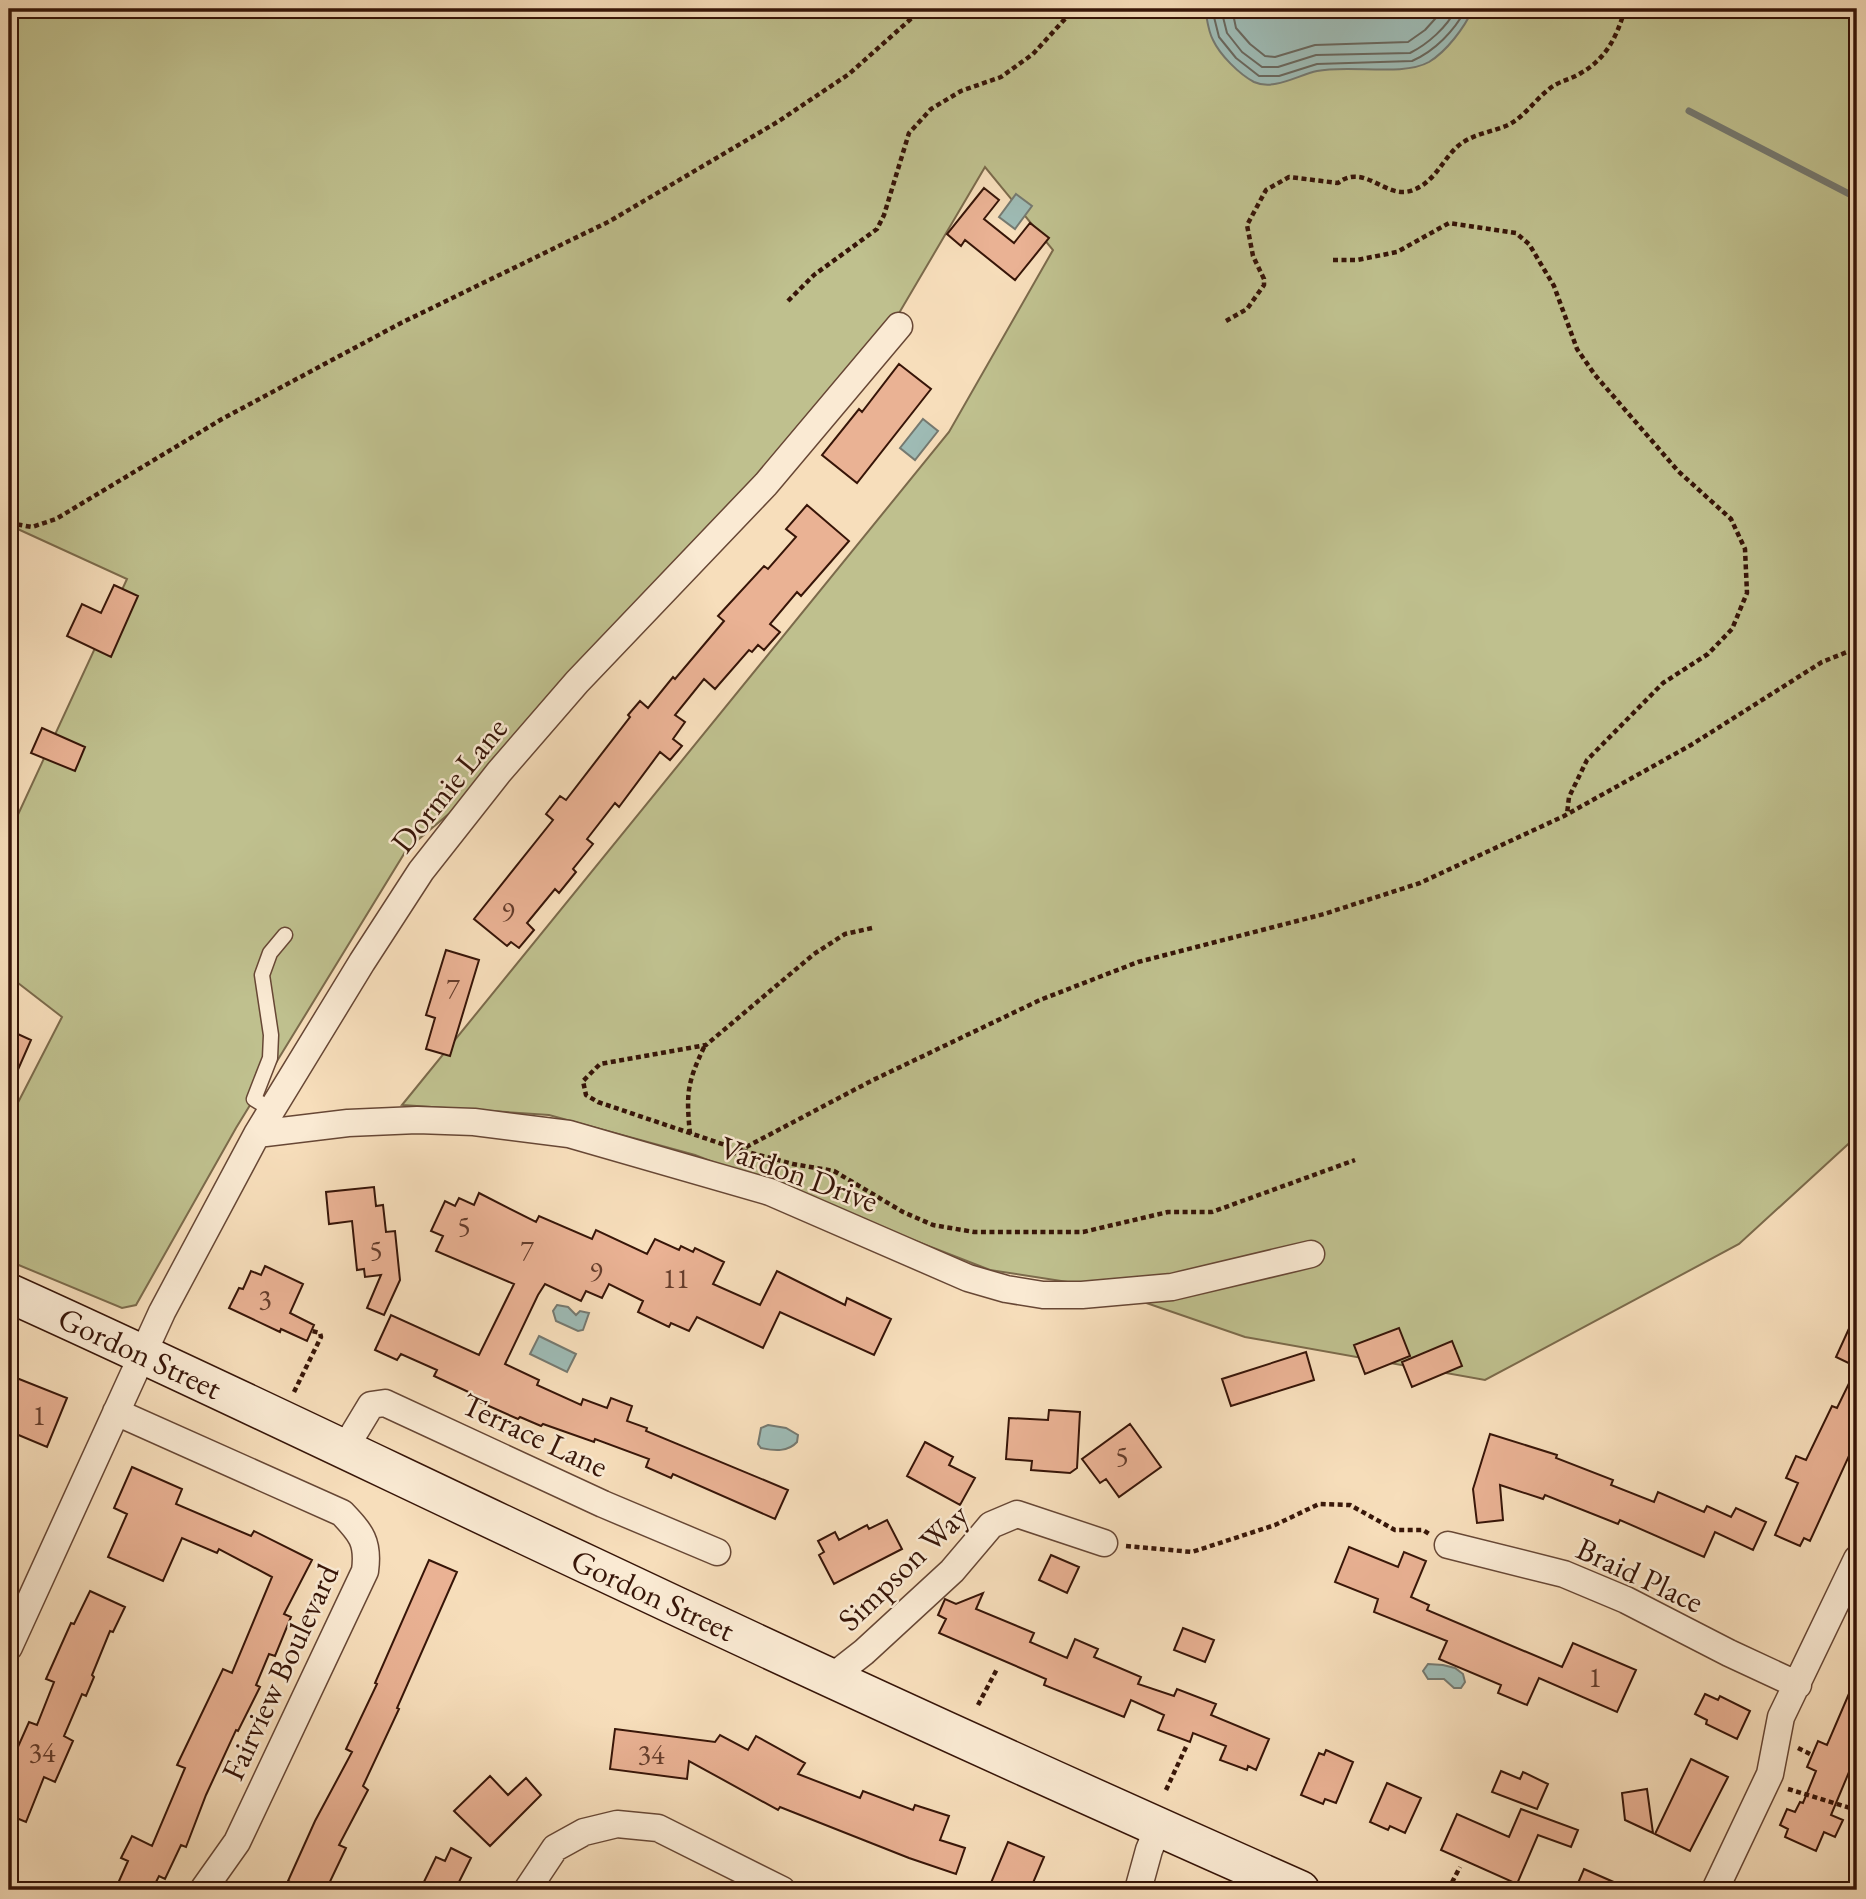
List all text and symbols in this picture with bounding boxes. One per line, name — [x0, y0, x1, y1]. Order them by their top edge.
street label: Dormie Lane — [381, 708, 517, 862]
house number: 9 — [501, 893, 515, 929]
house number: 7 — [446, 970, 460, 1006]
street label: Vardon Drive — [714, 1126, 884, 1222]
house number: 5 — [457, 1208, 471, 1244]
house number: 5 — [369, 1232, 383, 1268]
house number: 7 — [520, 1232, 534, 1268]
house number: 9 — [589, 1253, 603, 1289]
house number: 11 — [663, 1260, 689, 1296]
house number: 3 — [258, 1281, 272, 1317]
street label: Gordon Street — [52, 1297, 228, 1409]
street label: Terrace Lane — [455, 1383, 615, 1487]
house number: 1 — [32, 1397, 46, 1433]
house number: 5 — [1115, 1438, 1129, 1474]
street label: Simpson Way — [829, 1493, 978, 1640]
street label: Braid Place — [1570, 1527, 1710, 1623]
street label: Gordon Street — [565, 1539, 741, 1651]
street label: Fairview Boulevard — [211, 1556, 349, 1787]
house number: 1 — [1588, 1659, 1602, 1695]
house number: 34 — [29, 1734, 56, 1770]
house number: 34 — [638, 1736, 665, 1772]

